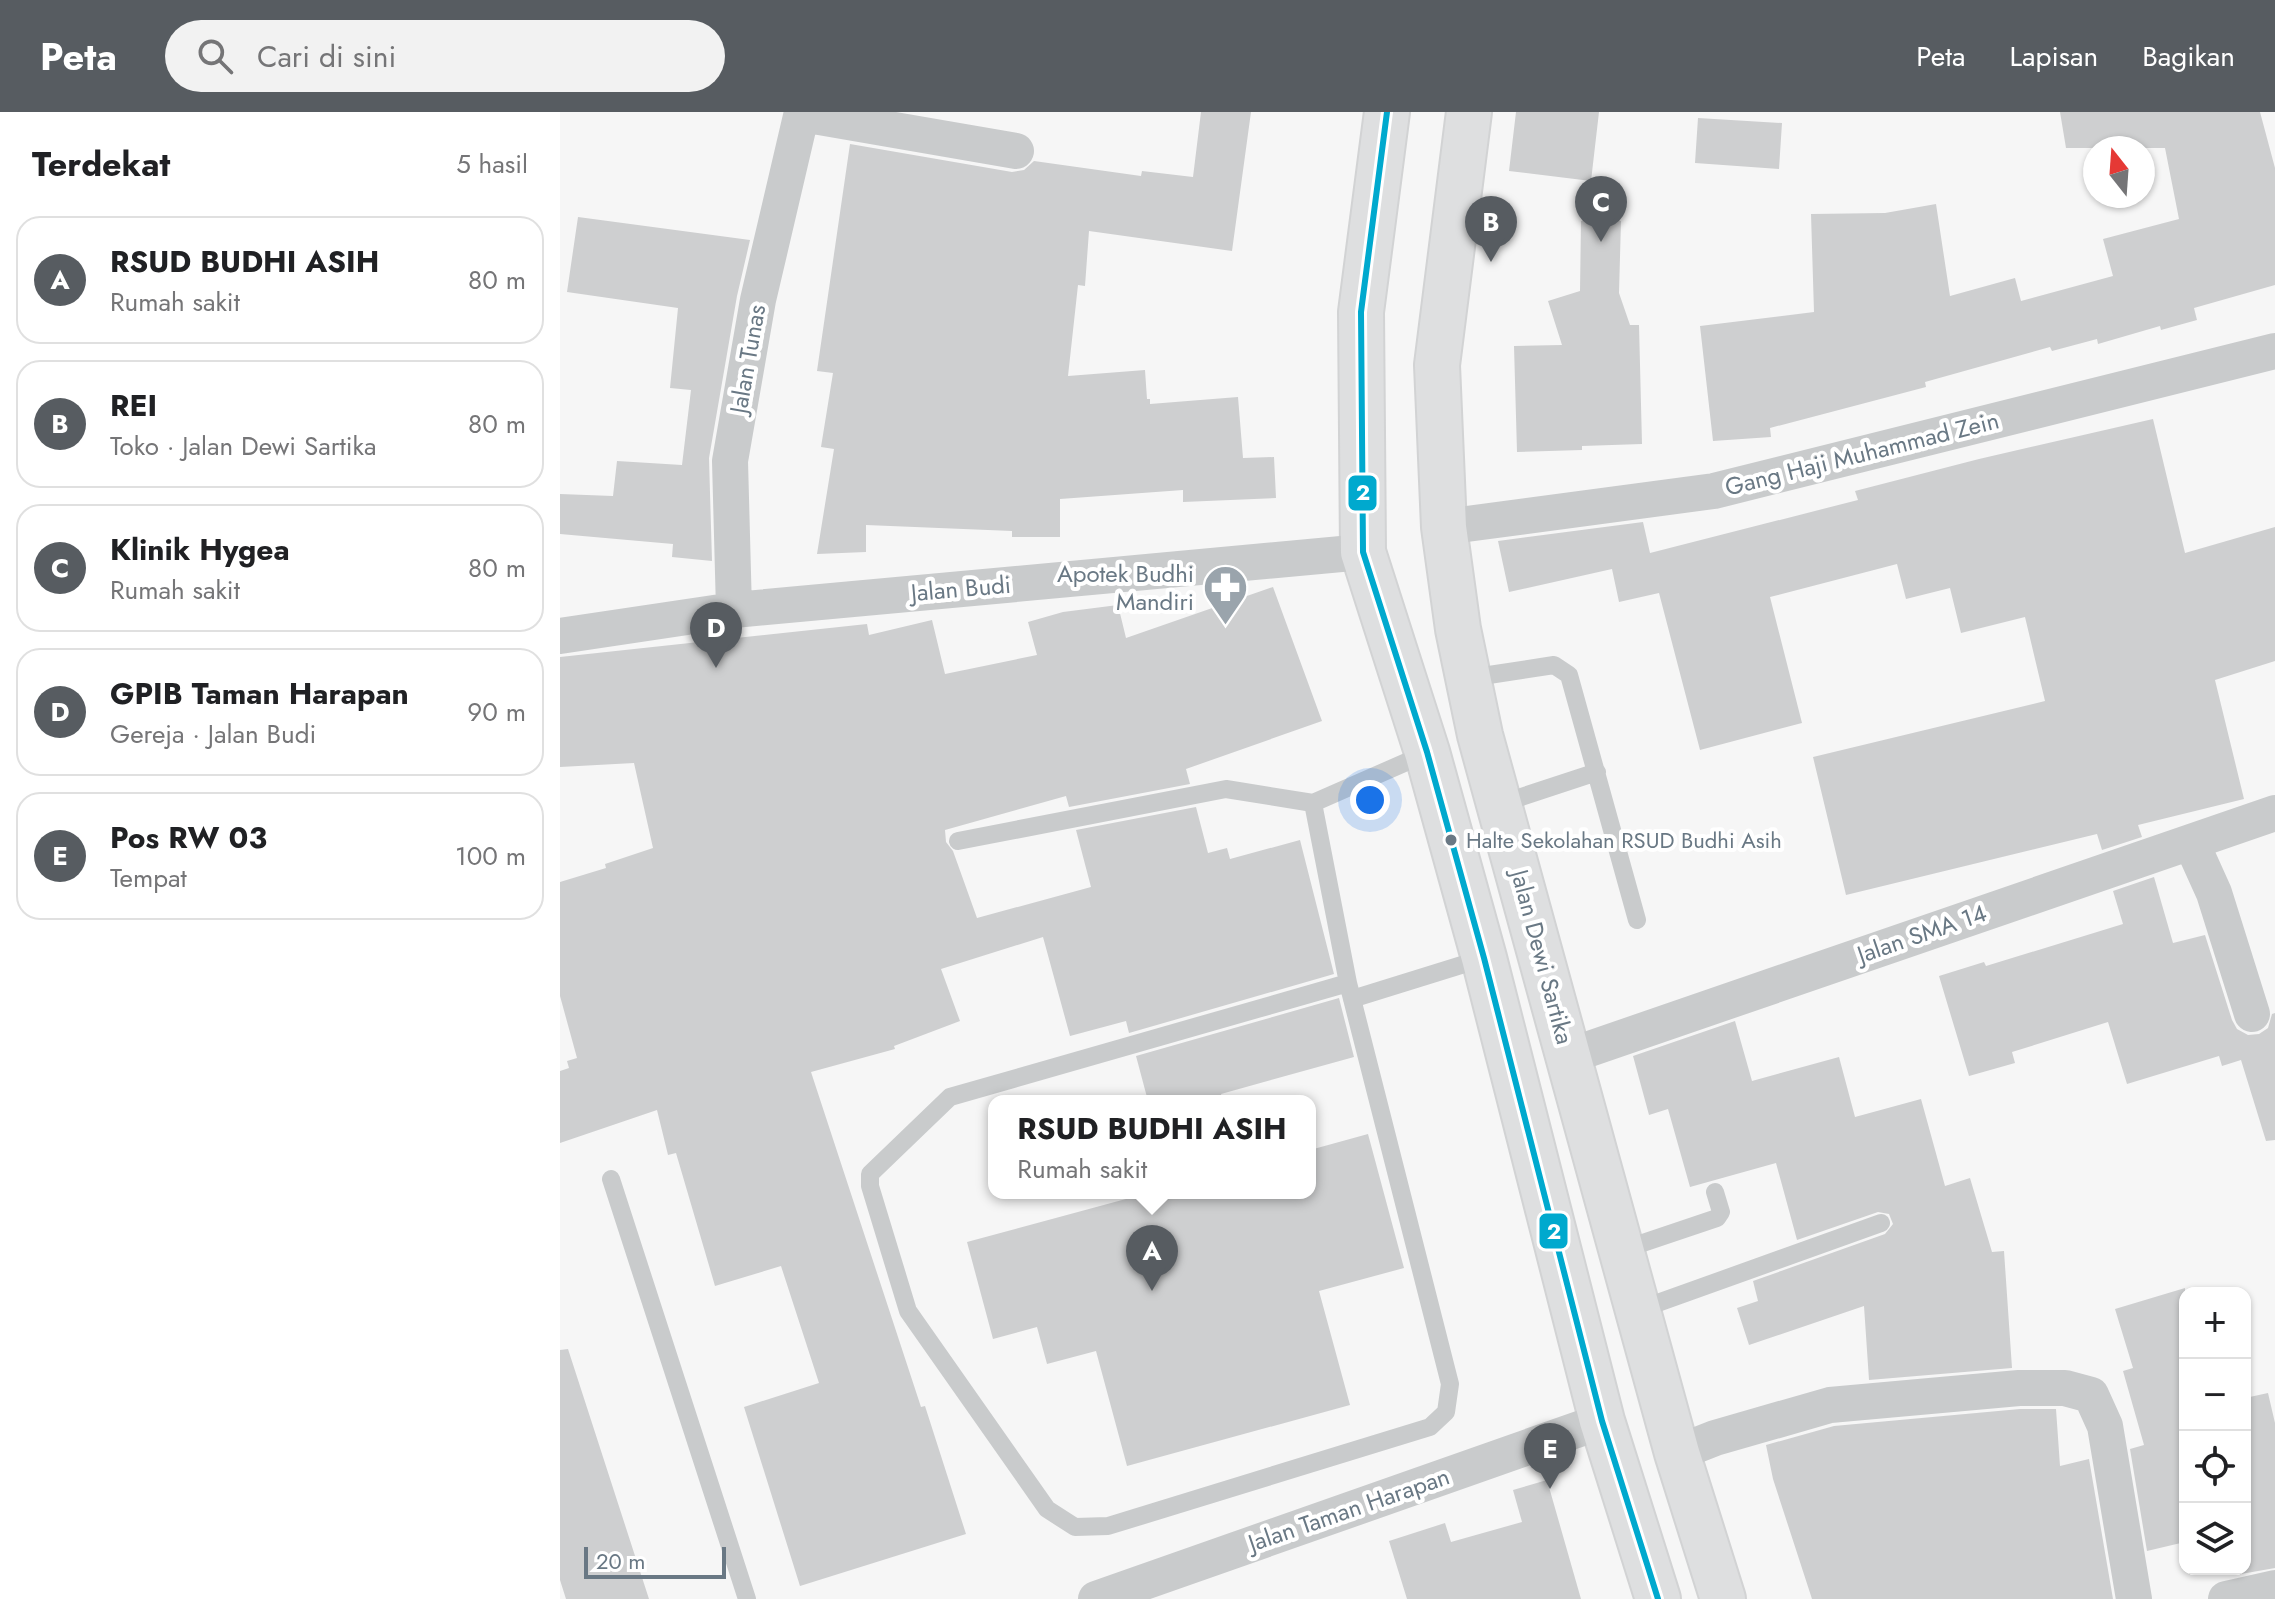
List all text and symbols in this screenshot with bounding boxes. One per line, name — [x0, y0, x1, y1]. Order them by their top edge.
search box — [165, 20, 725, 92]
text: Peta — [40, 29, 117, 84]
icon: search — [193, 34, 237, 78]
text: Cari di sini — [257, 35, 396, 78]
text: Peta — [1916, 36, 1965, 77]
text: Lapisan — [2009, 36, 2098, 77]
text: Bagikan — [2142, 36, 2235, 77]
north arrow — [2083, 136, 2155, 208]
text: Terdekat — [32, 140, 170, 189]
text: 5 hasil — [456, 145, 528, 183]
pin: C — [1575, 176, 1627, 242]
pin: B — [1465, 196, 1517, 262]
text: RSUD BUDHI ASIH — [110, 240, 379, 283]
text: A — [50, 261, 70, 299]
text: 80 m — [468, 261, 526, 299]
text: Rumah sakit — [110, 283, 240, 321]
street label: Jalan Tunas — [720, 302, 774, 419]
text: REI — [110, 384, 157, 427]
street label: Gang Haji Muhammad Zein — [1721, 402, 2003, 505]
text: B — [51, 405, 69, 443]
text: 80 m — [468, 405, 526, 443]
text: Toko · Jalan Dewi Sartika — [110, 427, 377, 465]
line badge: 2 — [1347, 474, 1378, 512]
text: 2 — [1356, 476, 1370, 508]
text: Klinik Hygea — [110, 528, 290, 571]
text: C — [51, 549, 69, 587]
text: 80 m — [468, 549, 526, 587]
place label: Apotek Budhi Mandiri — [1057, 556, 1194, 619]
pharmacy icon: Apotek Budhi Mandiri — [1201, 564, 1249, 627]
street label: Jalan Budi — [907, 567, 1012, 611]
text: Rumah sakit — [110, 571, 240, 609]
pin: D — [690, 602, 742, 668]
text: GPIB Taman Harapan — [110, 672, 409, 715]
text: D — [50, 693, 70, 731]
text: 90 m — [467, 693, 526, 731]
text: Gereja · Jalan Budi — [110, 715, 316, 753]
your location — [1350, 780, 1390, 820]
text: Pos RW 03 — [110, 816, 267, 859]
place label: Halte Sekolahan RSUD Budhi Asih — [1466, 824, 1782, 856]
marker: Halte Sekolahan RSUD Budhi Asih — [1443, 832, 1459, 848]
text: E — [52, 837, 68, 875]
text: 100 m — [455, 837, 526, 875]
text: Tempat — [110, 859, 187, 897]
street label: Jalan Dewi Sartika — [1502, 863, 1583, 1048]
street label: Jalan SMA 14 — [1850, 895, 1991, 973]
popup — [988, 1095, 1316, 1199]
text: RSUD BUDHI ASIH — [1017, 1107, 1287, 1150]
text: Rumah sakit — [1017, 1150, 1147, 1188]
line badge: 2 — [1538, 1212, 1569, 1250]
text: 2 — [1547, 1215, 1561, 1247]
pin: A — [1126, 1225, 1178, 1291]
map controls — [2179, 1287, 2251, 1575]
button: + — [2179, 1287, 2251, 1359]
button: − — [2179, 1359, 2251, 1431]
pin: E — [1524, 1423, 1576, 1489]
button: locate — [2179, 1431, 2251, 1503]
street label: Jalan Taman Harapan — [1241, 1459, 1454, 1561]
button: layers — [2179, 1503, 2251, 1575]
scale bar — [584, 1543, 726, 1579]
text: 20 m — [596, 1545, 645, 1577]

